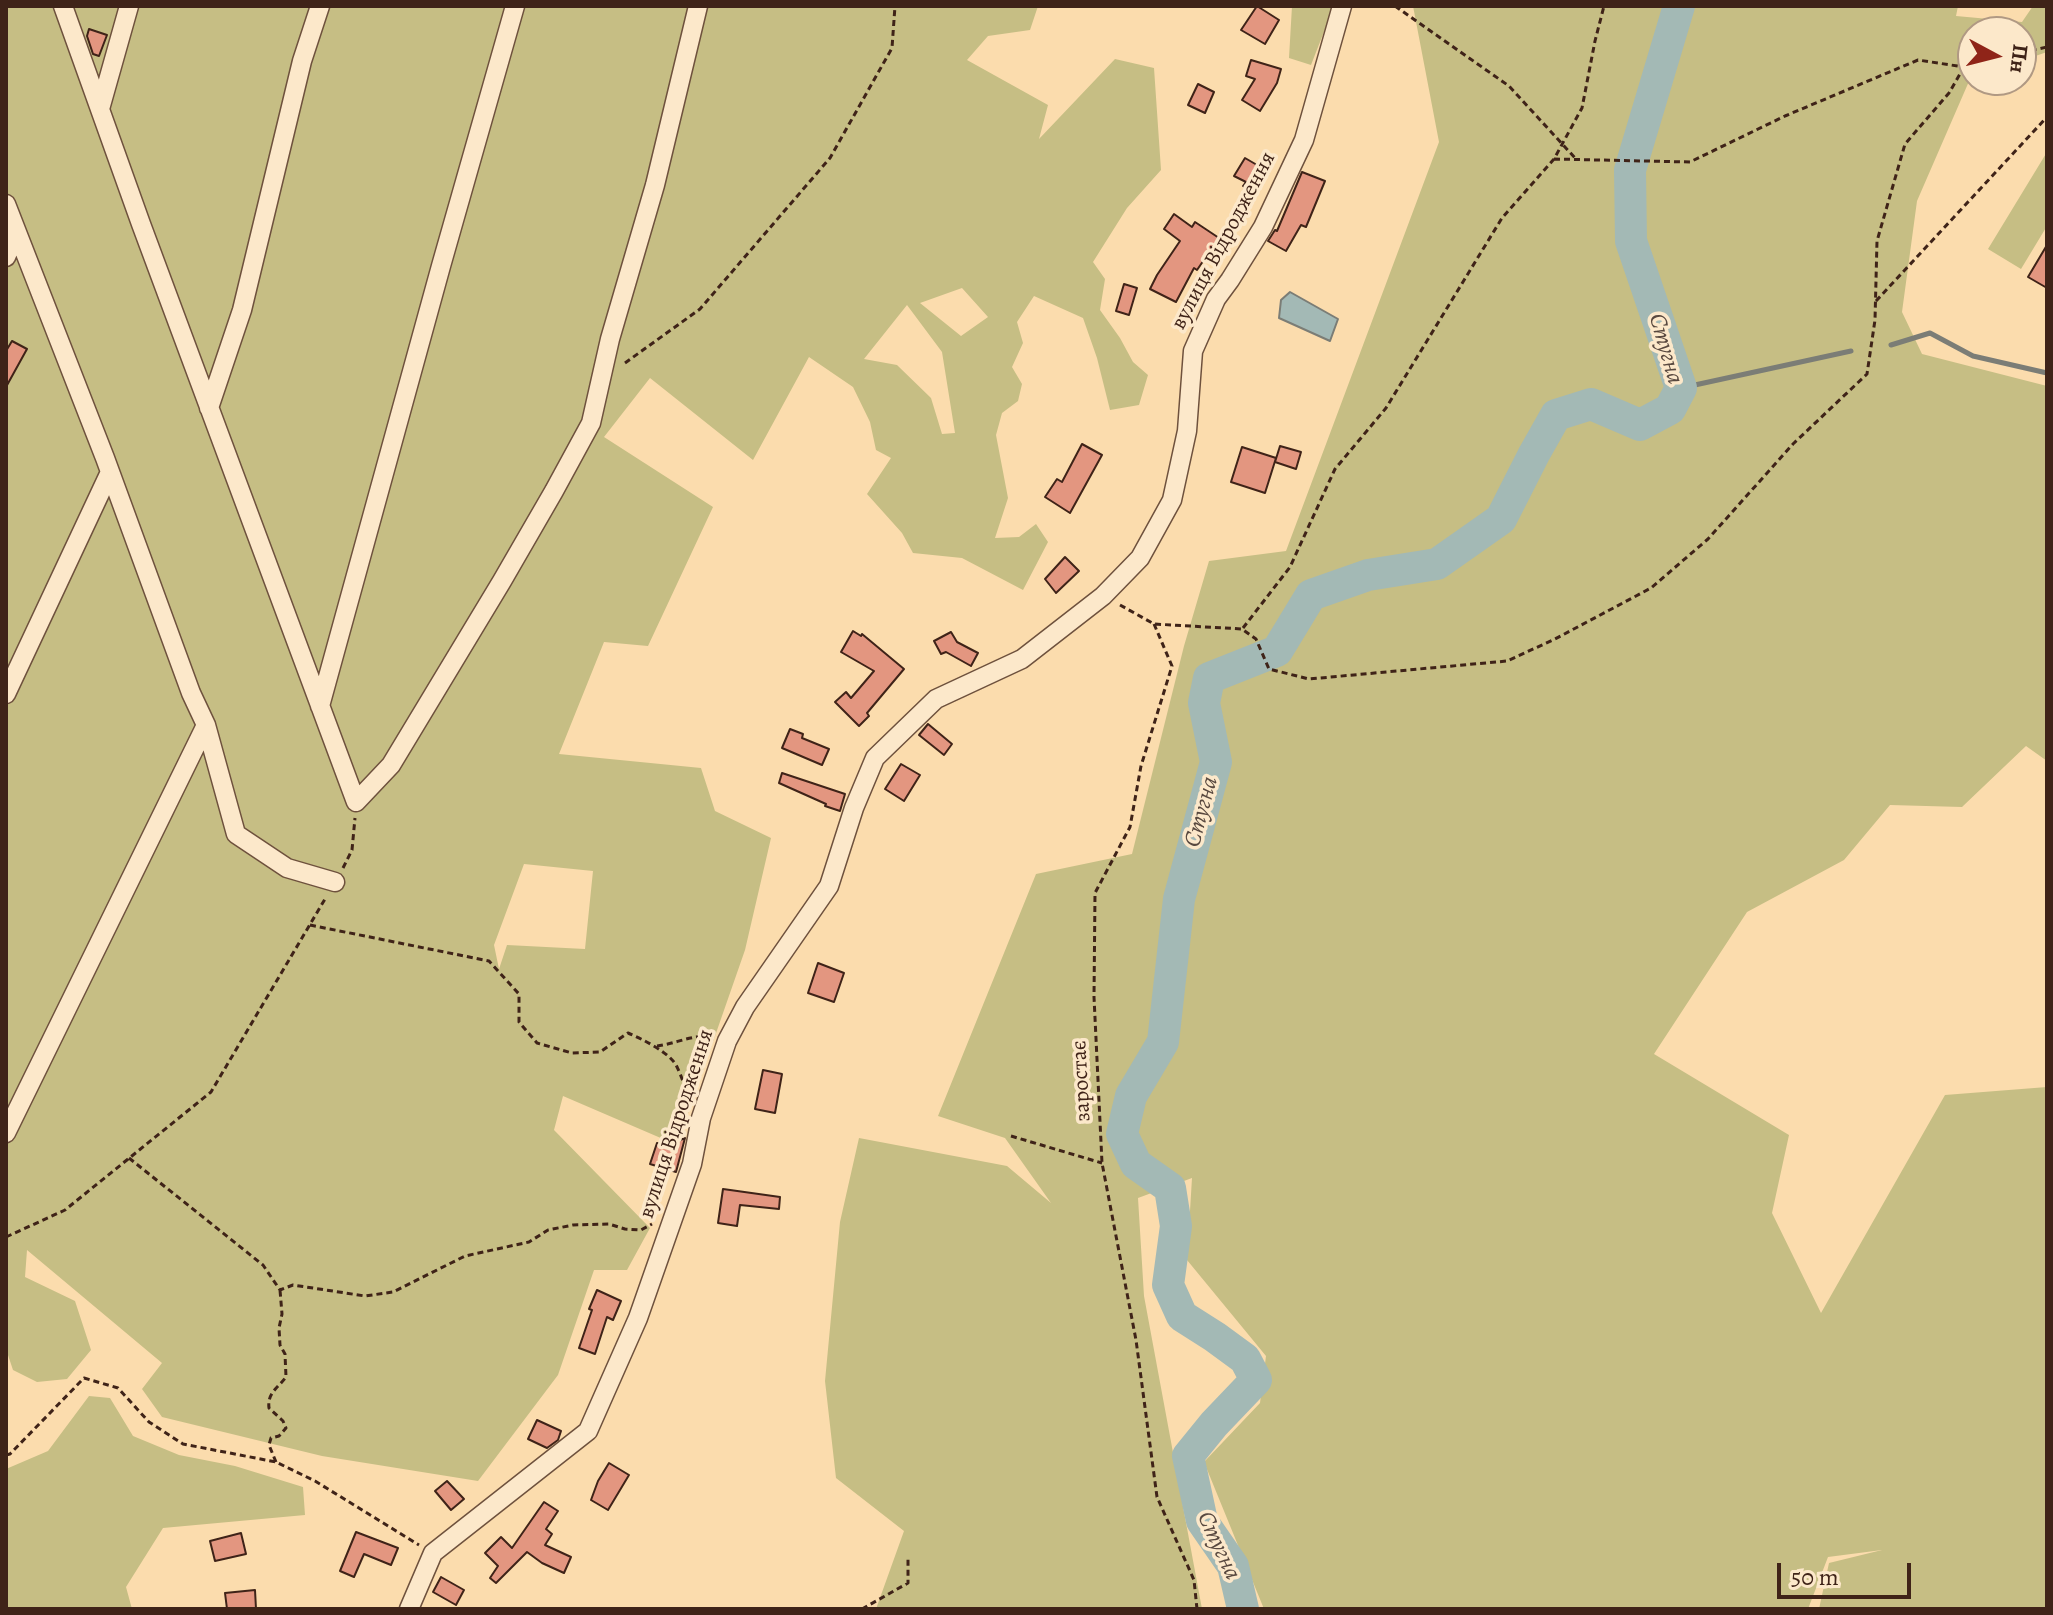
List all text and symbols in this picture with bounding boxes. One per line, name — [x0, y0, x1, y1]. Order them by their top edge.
north arrow — [1957, 16, 2037, 96]
text: Пн — [2002, 43, 2035, 75]
street label: вулиця Відродження — [1166, 148, 1282, 334]
water label: Стугна — [1641, 310, 1689, 388]
water label: Стугна — [1179, 773, 1225, 851]
street label: вулиця Відродження — [634, 1026, 720, 1222]
street label: заростає — [1067, 1039, 1097, 1123]
water label: Стугна — [1190, 1507, 1246, 1585]
scale bar — [1781, 1547, 1915, 1597]
text: 50 m — [1791, 1561, 1839, 1593]

